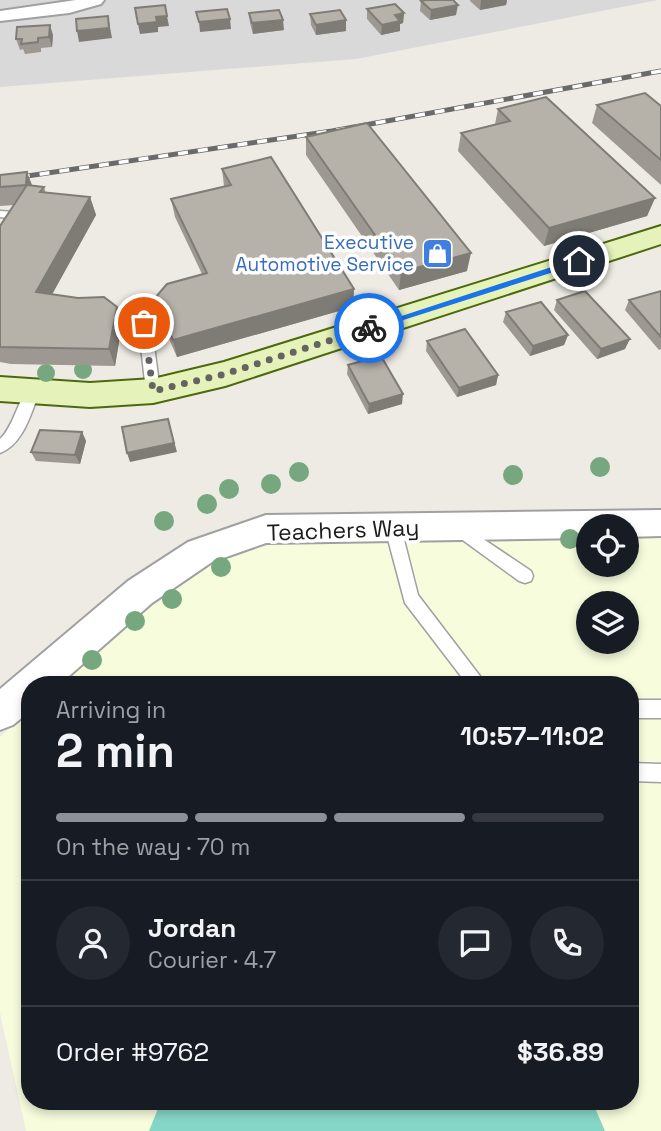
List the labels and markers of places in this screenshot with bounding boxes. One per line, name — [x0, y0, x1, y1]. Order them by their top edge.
place label: Executive Automotive Service — [236, 230, 414, 277]
pin — [549, 231, 609, 291]
shop icon: Executive Automotive Service — [420, 236, 454, 270]
pin — [114, 293, 174, 353]

